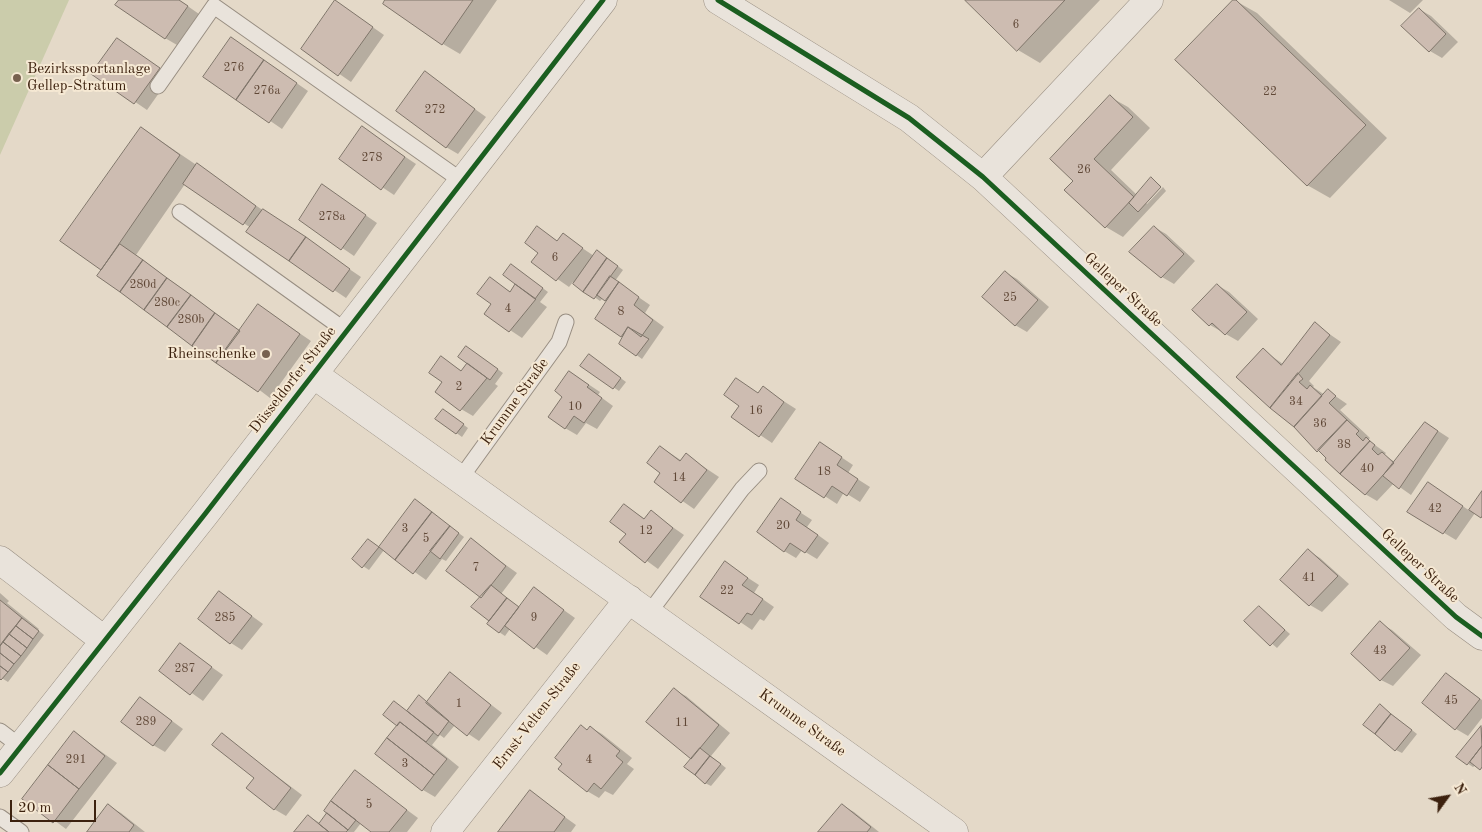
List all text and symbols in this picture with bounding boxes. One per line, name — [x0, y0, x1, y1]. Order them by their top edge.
house number: 6 — [1013, 18, 1019, 32]
place label: Bezirkssportanlage Gellep-Stratum — [27, 60, 150, 95]
house number: 276 — [224, 61, 244, 75]
marker: Bezirkssportanlage Gellep-Stratum — [11, 72, 23, 84]
house number: 276a — [254, 84, 280, 98]
house number: 22 — [1263, 85, 1277, 99]
house number: 272 — [425, 103, 445, 117]
house number: 278 — [362, 151, 382, 165]
house number: 26 — [1077, 163, 1091, 177]
house number: 278a — [319, 210, 345, 224]
street label: Gelleper Straße — [1080, 249, 1166, 331]
house number: 6 — [552, 251, 558, 265]
house number: 280d — [129, 278, 157, 292]
house number: 25 — [1003, 291, 1017, 305]
house number: 280c — [154, 296, 180, 310]
house number: 4 — [505, 302, 511, 316]
house number: 8 — [618, 305, 624, 319]
house number: 280b — [177, 313, 205, 327]
street label: Düsseldorfer Straße — [246, 323, 340, 437]
place label: Rheinschenke — [167, 345, 256, 363]
marker: Rheinschenke — [260, 348, 272, 360]
street label: Krumme Straße — [477, 355, 553, 449]
house number: 2 — [456, 380, 462, 394]
house number: 34 — [1289, 395, 1303, 409]
house number: 10 — [568, 400, 582, 414]
house number: 16 — [749, 404, 763, 418]
house number: 36 — [1313, 417, 1327, 431]
house number: 38 — [1337, 438, 1351, 452]
house number: 40 — [1360, 462, 1374, 476]
house number: 18 — [817, 465, 831, 479]
house number: 14 — [672, 471, 686, 485]
house number: 42 — [1428, 502, 1442, 516]
house number: 20 — [776, 519, 790, 533]
house number: 3 — [402, 522, 408, 536]
house number: 12 — [639, 524, 653, 538]
street label: Gelleper Straße — [1377, 525, 1463, 607]
house number: 5 — [423, 532, 429, 546]
house number: 7 — [473, 561, 479, 575]
house number: 41 — [1302, 571, 1316, 585]
house number: 22 — [720, 584, 734, 598]
house number: 285 — [215, 611, 235, 625]
house number: 9 — [531, 611, 537, 625]
house number: 43 — [1373, 644, 1387, 658]
street label: Ernst-Velten-Straße — [489, 659, 585, 773]
house number: 287 — [175, 662, 195, 676]
street label: Krumme Straße — [755, 685, 849, 761]
house number: 45 — [1444, 694, 1458, 708]
house number: 1 — [456, 697, 462, 711]
house number: 289 — [136, 715, 156, 729]
house number: 11 — [675, 716, 689, 730]
house number: 291 — [66, 753, 86, 767]
house number: 4 — [586, 753, 592, 767]
house number: 3 — [402, 757, 408, 771]
north arrow — [1422, 772, 1472, 822]
text: N — [1451, 781, 1468, 797]
scale bar — [12, 790, 99, 822]
house number: 5 — [366, 798, 372, 812]
text: 20 m — [18, 801, 52, 816]

